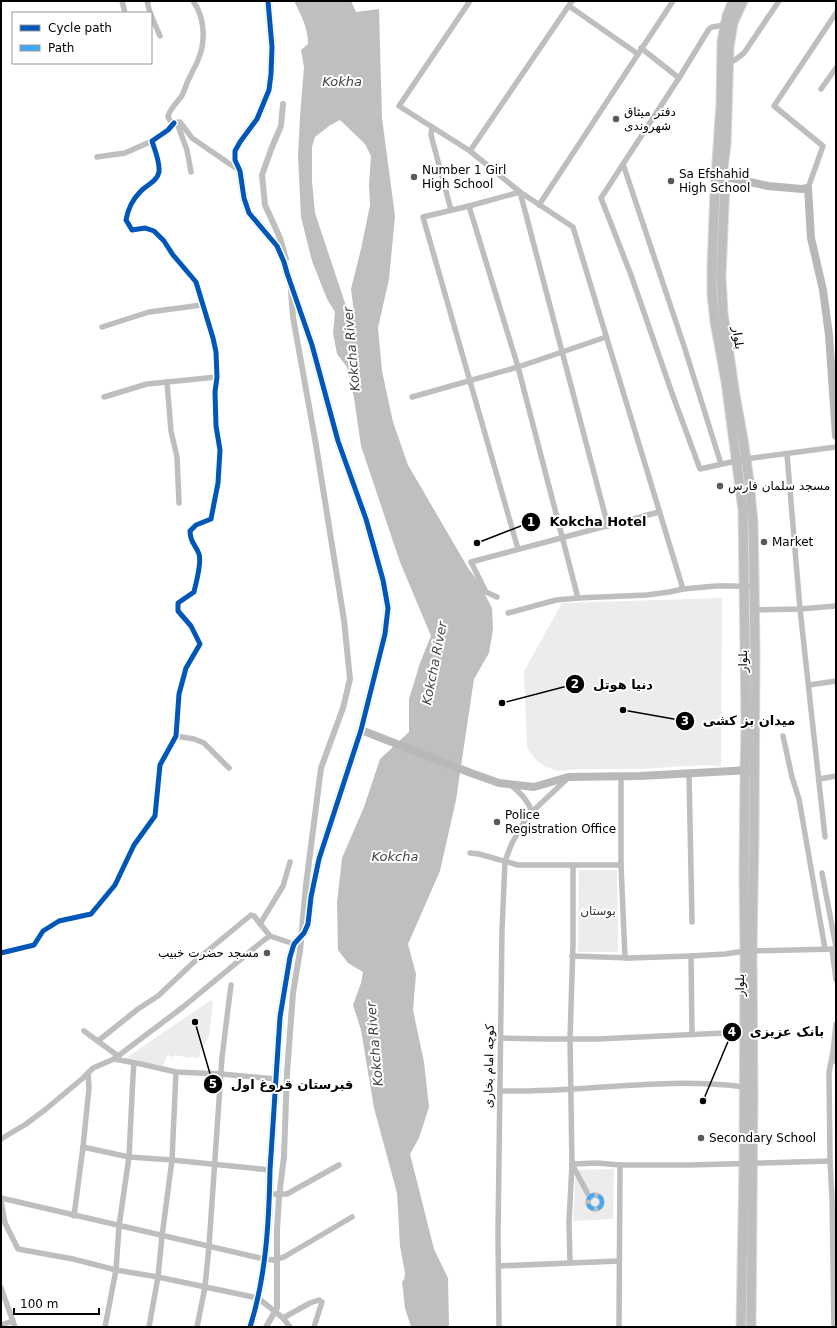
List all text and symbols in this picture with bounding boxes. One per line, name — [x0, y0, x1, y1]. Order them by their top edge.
legend — [12, 12, 152, 64]
text: Cycle path — [48, 21, 112, 35]
text: Path — [48, 41, 74, 55]
water label: Kokha — [322, 74, 362, 89]
place label: دفتر میثاق شهروندی — [624, 105, 676, 134]
marker: دفتر میثاق شهروندی — [611, 114, 621, 124]
place label: Number 1 Girl High School — [422, 163, 506, 191]
place label: Sa Efshahid High School — [679, 167, 750, 195]
marker: Number 1 Girl High School — [409, 172, 419, 182]
marker: Sa Efshahid High School — [666, 176, 676, 186]
water label: Kokcha River — [340, 304, 363, 392]
street label: بلوار — [728, 325, 747, 350]
place label: مسجد سلمان فارس — [728, 479, 830, 494]
marker: مسجد سلمان فارس — [715, 481, 725, 491]
callout: Kokcha Hotel — [521, 509, 654, 534]
text: Kokcha Hotel — [550, 514, 646, 529]
text: 1 — [527, 515, 535, 529]
place label: Market — [772, 535, 814, 549]
marker: Market — [759, 537, 769, 547]
water label: Kokcha River — [419, 618, 450, 706]
street label: بلوار — [736, 650, 751, 673]
callout: دنیا هوتل — [565, 672, 661, 697]
text: 2 — [571, 677, 579, 691]
text: دنیا هوتل — [593, 677, 653, 692]
callout: میدان بز کشی — [675, 708, 803, 733]
text: میدان بز کشی — [703, 713, 795, 728]
text: 3 — [681, 714, 689, 728]
place label: Police Registration Office — [505, 808, 616, 836]
marker: Police Registration Office — [492, 817, 502, 827]
water label: Kokcha — [372, 849, 418, 864]
park label: بوستان — [580, 904, 616, 919]
place label: مسجد حضرت خبیب — [158, 946, 259, 961]
marker: مسجد حضرت خبیب — [262, 948, 272, 958]
street label: بلوار — [733, 974, 748, 997]
water label: Kokcha River — [363, 999, 386, 1087]
callout: بانک عزیزی — [722, 1019, 832, 1044]
street label: کوچه امام بخاری — [481, 1024, 498, 1108]
text: بانک عزیزی — [750, 1024, 824, 1039]
text: 4 — [728, 1025, 736, 1039]
callout: قبرستان قروغ اول — [203, 1071, 362, 1096]
text: 5 — [209, 1077, 217, 1091]
text: قبرستان قروغ اول — [231, 1077, 353, 1092]
place label: Secondary School — [709, 1131, 816, 1145]
marker: Secondary School — [696, 1133, 706, 1143]
scale bar — [14, 1290, 99, 1316]
text: 100 m — [20, 1297, 58, 1311]

